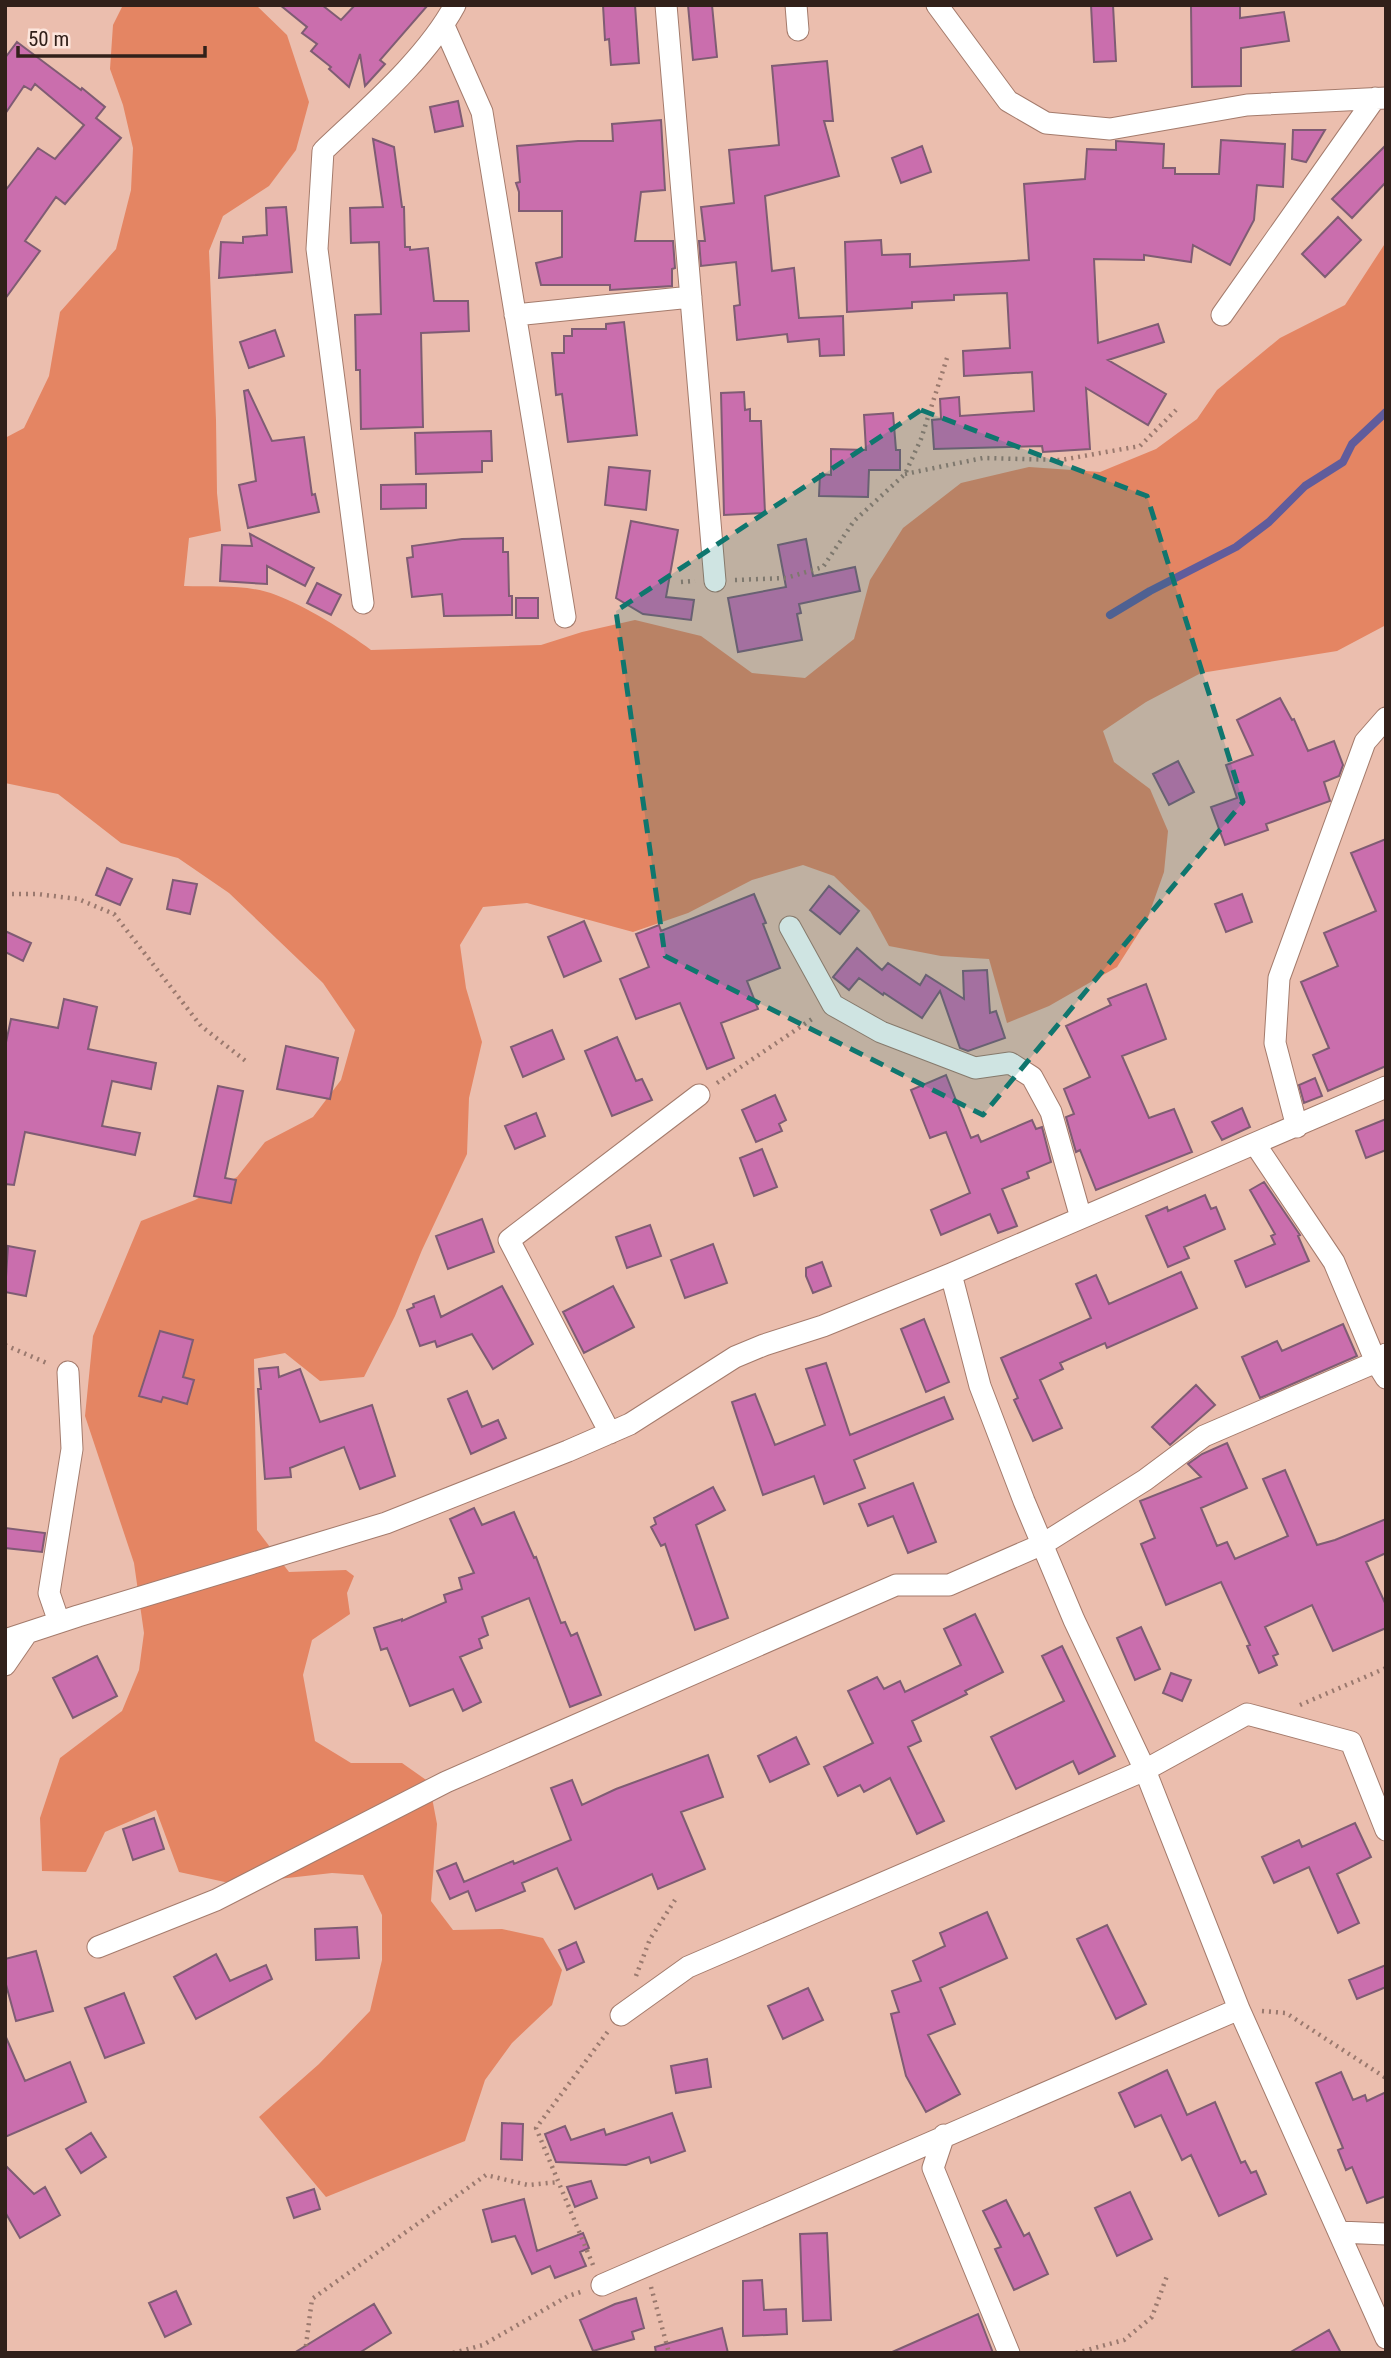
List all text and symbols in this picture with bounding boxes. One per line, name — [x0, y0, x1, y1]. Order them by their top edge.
scale bar — [18, 14, 205, 58]
text: 50 m — [28, 27, 69, 51]

